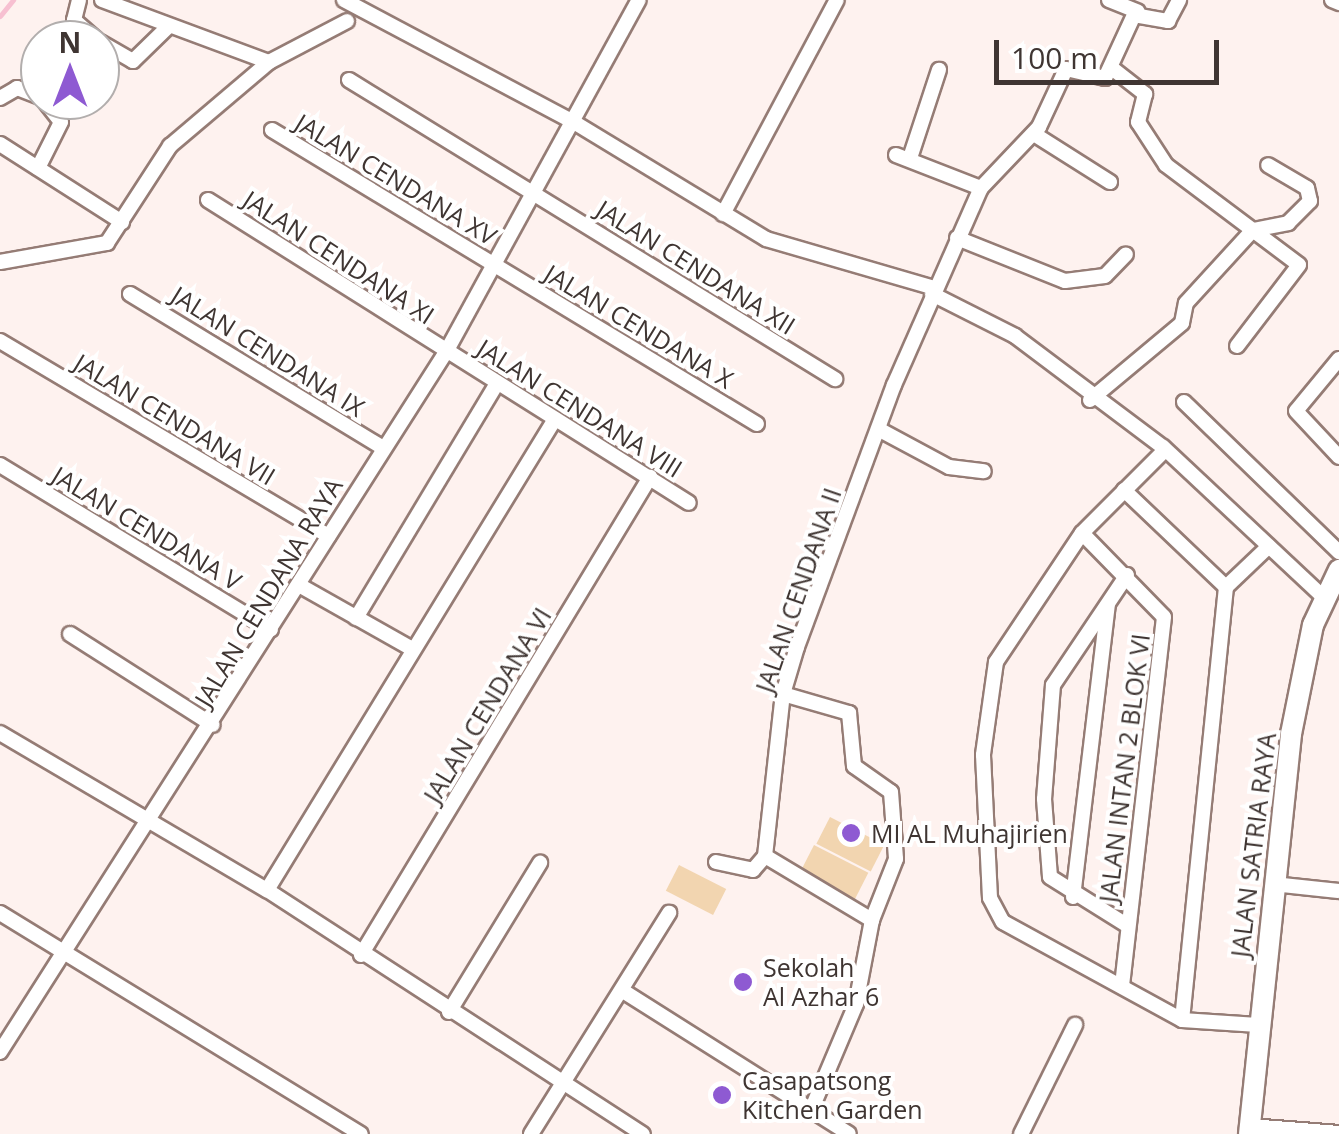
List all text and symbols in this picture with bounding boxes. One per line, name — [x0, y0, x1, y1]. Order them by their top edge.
north arrow — [20, 20, 120, 120]
scale bar — [999, 20, 1224, 82]
text: N — [59, 23, 81, 61]
text: 100 m — [1011, 37, 1098, 78]
street label: JALAN CENDANA XV — [290, 107, 502, 251]
street label: JALAN CENDANA XI — [238, 184, 440, 330]
street label: JALAN CENDANA XII — [591, 194, 801, 340]
street label: JALAN CENDANA X — [539, 258, 739, 394]
street label: JALAN CENDANA IX — [166, 280, 370, 422]
street label: JALAN CENDANA VIII — [472, 333, 688, 483]
street label: JALAN CENDANA VII — [69, 347, 281, 491]
street label: JALAN CENDANA V — [47, 460, 247, 596]
street label: JALAN CENDANA RAYA — [188, 472, 348, 712]
street label: JALAN CENDANA II — [749, 484, 847, 696]
street label: JALAN CENDANA VI — [417, 602, 557, 808]
street label: JALAN INTAN 2 BLOK VI — [1093, 632, 1155, 904]
street label: JALAN SATRIA RAYA — [1224, 731, 1282, 959]
place label: MI AL Muhajirien — [871, 818, 1068, 848]
marker: MI AL Muhajirien — [840, 822, 862, 844]
place label: Sekolah Al Azhar 6 — [763, 953, 879, 1012]
marker: Sekolah Al Azhar 6 — [732, 971, 754, 993]
place label: Casapatsong Kitchen Garden — [742, 1066, 923, 1125]
marker: Casapatsong Kitchen Garden — [711, 1084, 733, 1106]

